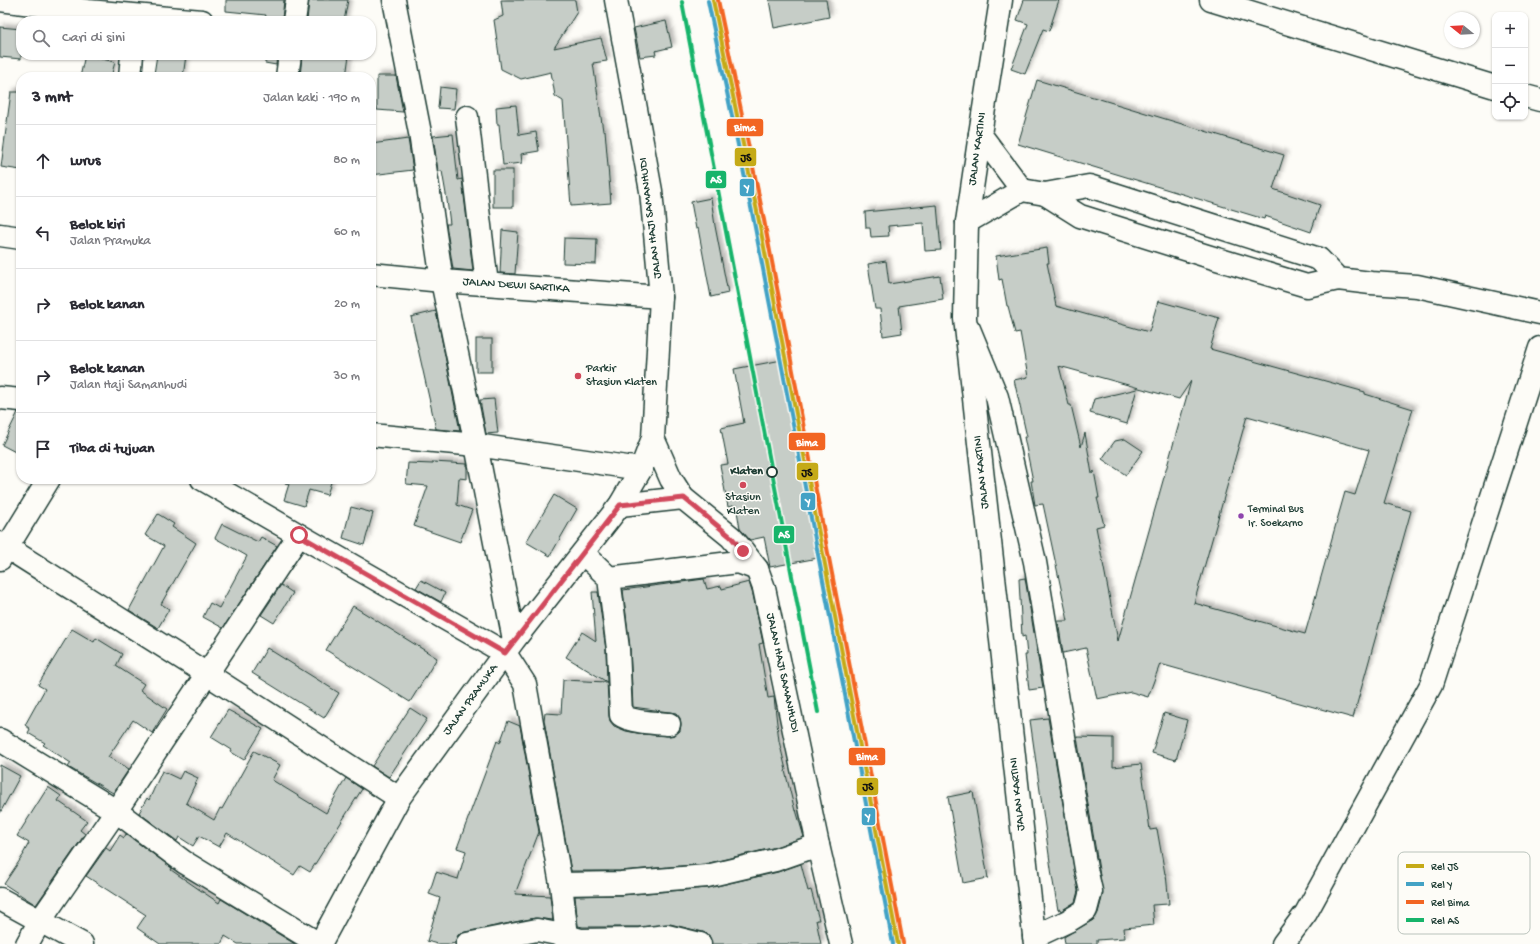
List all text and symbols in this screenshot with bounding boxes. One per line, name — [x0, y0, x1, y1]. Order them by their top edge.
north arrow — [1444, 12, 1480, 48]
map controls — [1492, 12, 1528, 120]
button: + — [1492, 12, 1528, 48]
search box — [16, 16, 376, 60]
icon: search — [30, 27, 52, 49]
text: Cari di sini — [62, 29, 125, 47]
button: − — [1492, 48, 1528, 84]
button: locate — [1492, 84, 1528, 120]
text: 3 mnt — [32, 88, 72, 108]
text: Jalan kaki · 190 m — [263, 91, 360, 106]
street label: JALAN KARTINI — [966, 111, 990, 187]
line badge: Bima — [726, 118, 764, 137]
text: Bima — [733, 123, 757, 135]
line badge: JS — [734, 147, 757, 167]
icon: ahead — [32, 150, 54, 172]
text: Lurus — [70, 152, 100, 170]
text: 80 m — [333, 153, 360, 168]
text: JS — [740, 153, 752, 165]
street label: JALAN HAJI SAMANHUDI — [637, 157, 665, 279]
line badge: AS — [705, 170, 727, 189]
text: AS — [709, 175, 723, 187]
line badge: Y — [739, 178, 755, 197]
text: Y — [742, 183, 750, 195]
text: Belok kiri — [70, 216, 125, 234]
icon: left — [32, 222, 54, 244]
text: 60 m — [334, 225, 360, 240]
text: Jalan Pramuka — [70, 234, 151, 249]
street label: JALAN DEWI SARTIKA — [462, 275, 571, 297]
icon: right — [32, 294, 54, 316]
text: Belok kanan — [70, 296, 144, 314]
text: 20 m — [334, 297, 360, 312]
text: Belok kanan — [70, 360, 144, 378]
place label: Parkir Stasiun Klaten — [585, 362, 657, 390]
icon: right — [32, 366, 54, 388]
text: 30 m — [334, 369, 360, 384]
marker: Parkir Stasiun Klaten — [573, 371, 583, 381]
text: Jalan Haji Samanhudi — [70, 378, 187, 393]
line badge: Bima — [788, 432, 826, 451]
street label: JALAN KARTINI — [971, 434, 993, 509]
icon: arrive — [32, 438, 54, 460]
text: Bima — [795, 438, 819, 450]
text: Tiba di tujuan — [70, 440, 154, 458]
line badge: JS — [796, 462, 819, 481]
place label: Klaten — [729, 465, 763, 479]
marker: Klaten — [766, 466, 778, 478]
text: JS — [801, 468, 813, 480]
marker: Stasiun Klaten — [738, 480, 748, 490]
place label: Stasiun Klaten — [725, 491, 761, 519]
line badge: Y — [800, 492, 816, 511]
text: Y — [803, 497, 811, 509]
place label: Terminal Bus Ir. Soekarno — [1247, 504, 1304, 530]
marker: Terminal Bus Ir. Soekarno — [1236, 511, 1246, 521]
line badge: AS — [773, 525, 795, 544]
route start — [290, 526, 308, 544]
text: AS — [777, 530, 791, 542]
route end — [734, 542, 752, 560]
street label: JALAN HAJI SAMANHUDI — [762, 612, 802, 734]
street label: JALAN PRAMUKA — [440, 661, 502, 738]
line badge: Bima — [848, 747, 886, 766]
text: Bima — [855, 752, 879, 764]
street label: JALAN KARTINI — [1007, 756, 1029, 831]
line badge: JS — [856, 777, 879, 796]
text: JS — [862, 782, 874, 794]
line badge: Y — [861, 807, 876, 826]
text: Y — [863, 812, 871, 824]
legend — [1398, 852, 1530, 934]
text: Rel JS — [1431, 862, 1459, 874]
text: Rel Y — [1431, 880, 1453, 892]
text: Rel Bima — [1431, 898, 1470, 910]
text: Rel AS — [1431, 916, 1460, 928]

